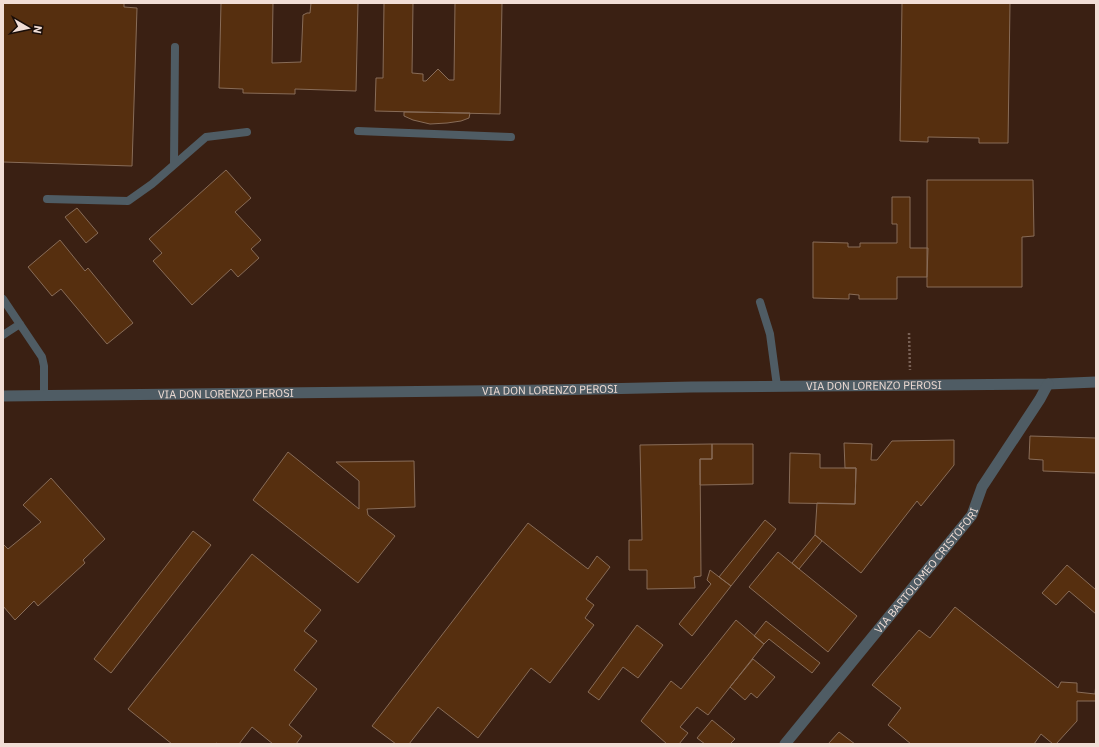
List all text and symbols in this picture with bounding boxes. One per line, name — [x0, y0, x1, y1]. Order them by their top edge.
north arrow — [8, 8, 48, 48]
text: N — [30, 25, 45, 35]
street label: VIA DON LORENZO PEROSI — [806, 378, 942, 393]
street label: VIA DON LORENZO PEROSI — [482, 382, 618, 398]
street label: VIA DON LORENZO PEROSI — [158, 386, 294, 401]
street label: VIA BARTOLOMEO CRISTOFORI — [871, 506, 981, 636]

